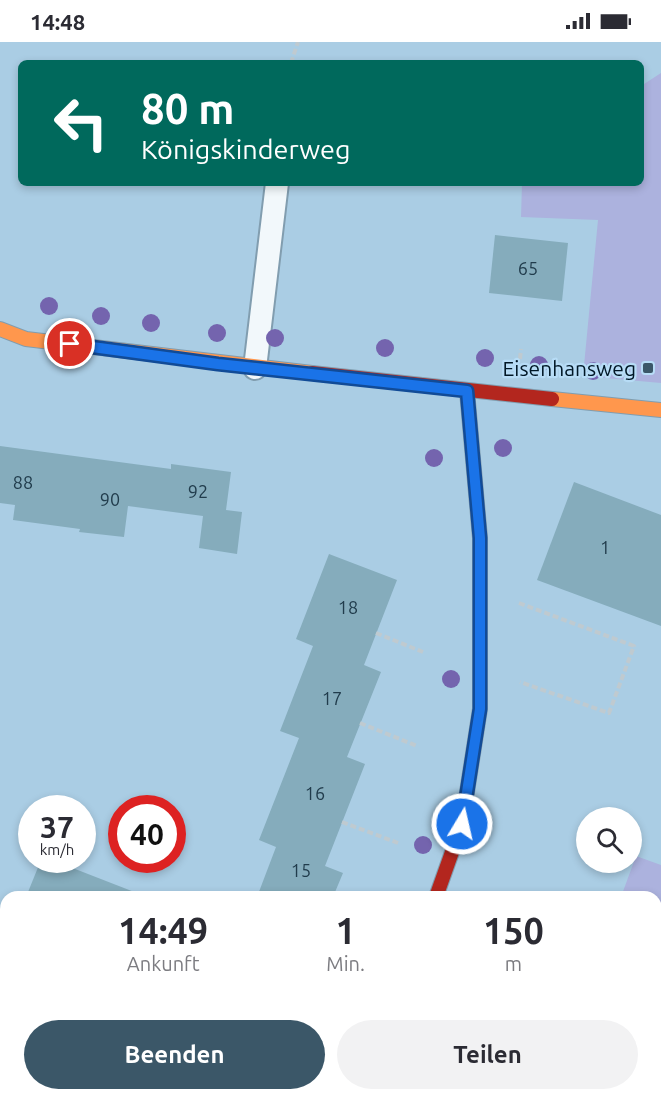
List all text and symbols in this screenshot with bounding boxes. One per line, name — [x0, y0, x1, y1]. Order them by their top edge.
text: 14:48 — [30, 9, 85, 34]
icon: left — [42, 84, 120, 162]
text: 80 m — [141, 85, 235, 132]
text: Königskinderweg — [141, 134, 351, 164]
house number: 65 — [518, 258, 538, 278]
pin — [44, 318, 95, 369]
icon: arrive — [53, 327, 86, 360]
place label: Eisenhansweg — [503, 356, 636, 380]
marker: Eisenhansweg — [641, 361, 655, 375]
house number: 88 — [13, 472, 33, 492]
house number: 92 — [188, 481, 208, 501]
house number: 90 — [100, 489, 120, 509]
house number: 1 — [600, 537, 610, 557]
house number: 18 — [338, 597, 358, 617]
house number: 17 — [322, 688, 342, 708]
house number: 16 — [305, 783, 325, 803]
position arrow — [430, 792, 494, 856]
speed limit sign: 40 — [108, 795, 186, 873]
map controls — [576, 807, 642, 873]
button: search — [576, 807, 642, 873]
text: 37 — [40, 810, 74, 844]
text: km/h — [40, 841, 74, 858]
house number: 15 — [291, 860, 311, 880]
text: 14:49 — [118, 910, 208, 951]
text: 1 — [335, 910, 356, 951]
text: 150 — [483, 910, 544, 951]
text: Ankunft — [127, 952, 200, 975]
text: Min. — [326, 952, 365, 975]
text: m — [505, 952, 522, 975]
button: Beenden — [24, 1020, 325, 1089]
button: Teilen — [337, 1020, 638, 1089]

